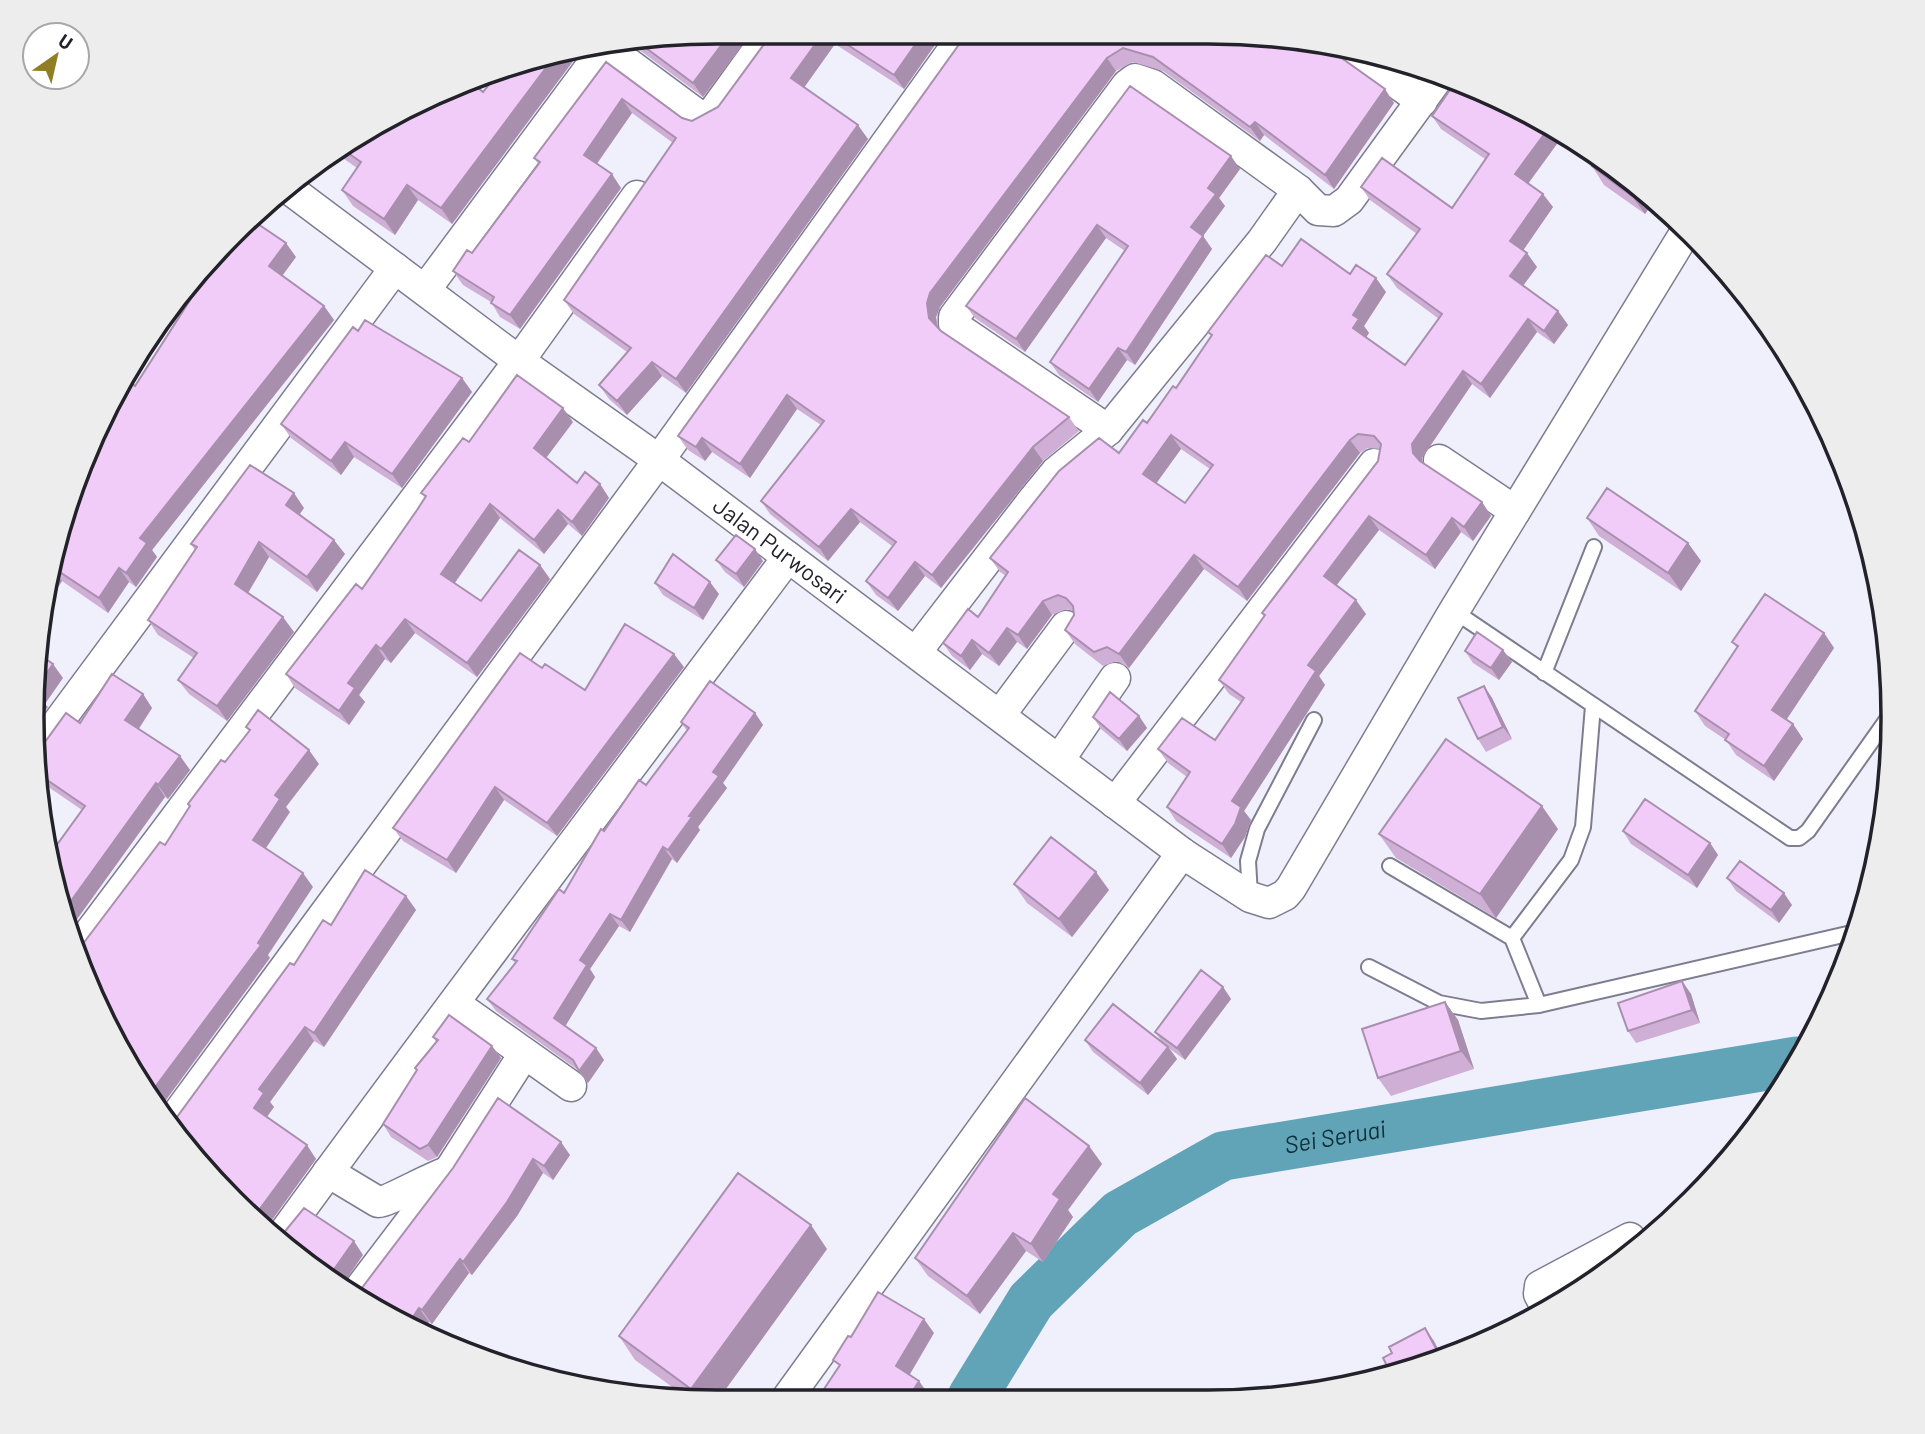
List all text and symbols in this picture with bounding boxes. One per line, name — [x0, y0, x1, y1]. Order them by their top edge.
north arrow — [21, 21, 91, 91]
text: U — [54, 29, 77, 54]
street label: Jalan Purwosari — [708, 491, 853, 609]
water label: Sei Seruai — [1282, 1113, 1388, 1159]

